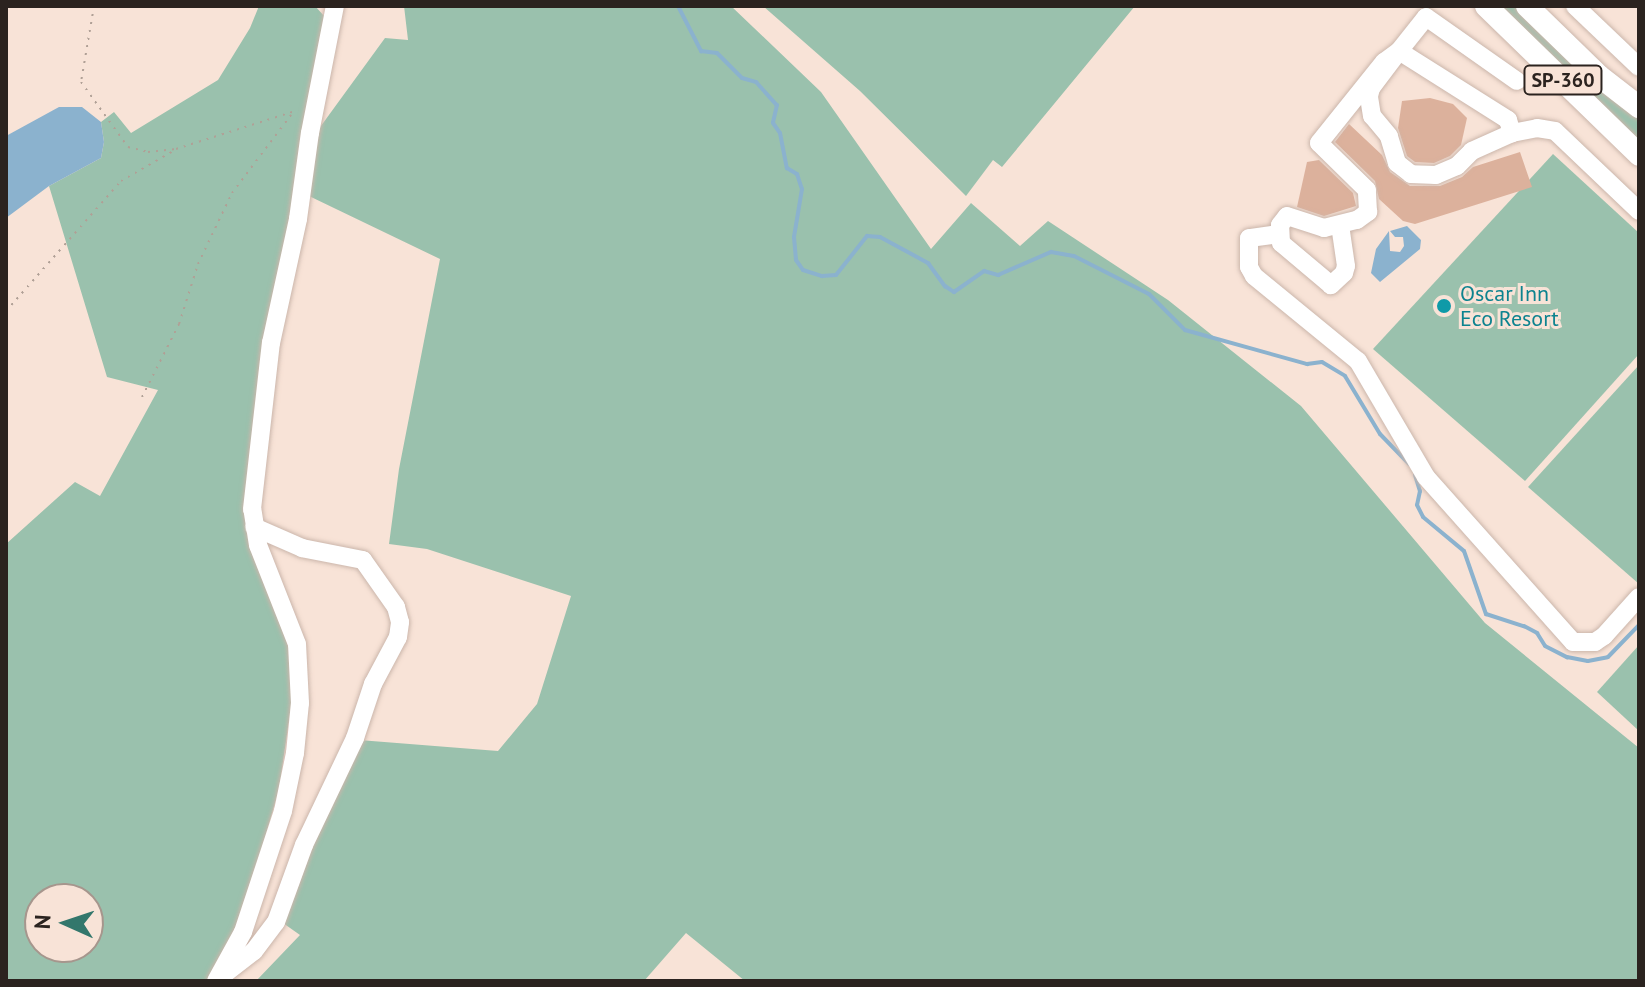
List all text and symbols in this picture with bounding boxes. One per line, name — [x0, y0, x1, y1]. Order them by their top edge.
road number: SP-360 — [1523, 64, 1603, 96]
place label: Oscar Inn Eco Resort — [1460, 280, 1559, 332]
marker: Oscar Inn Eco Resort — [1435, 297, 1453, 315]
north arrow — [24, 883, 104, 963]
text: N — [28, 914, 56, 930]

